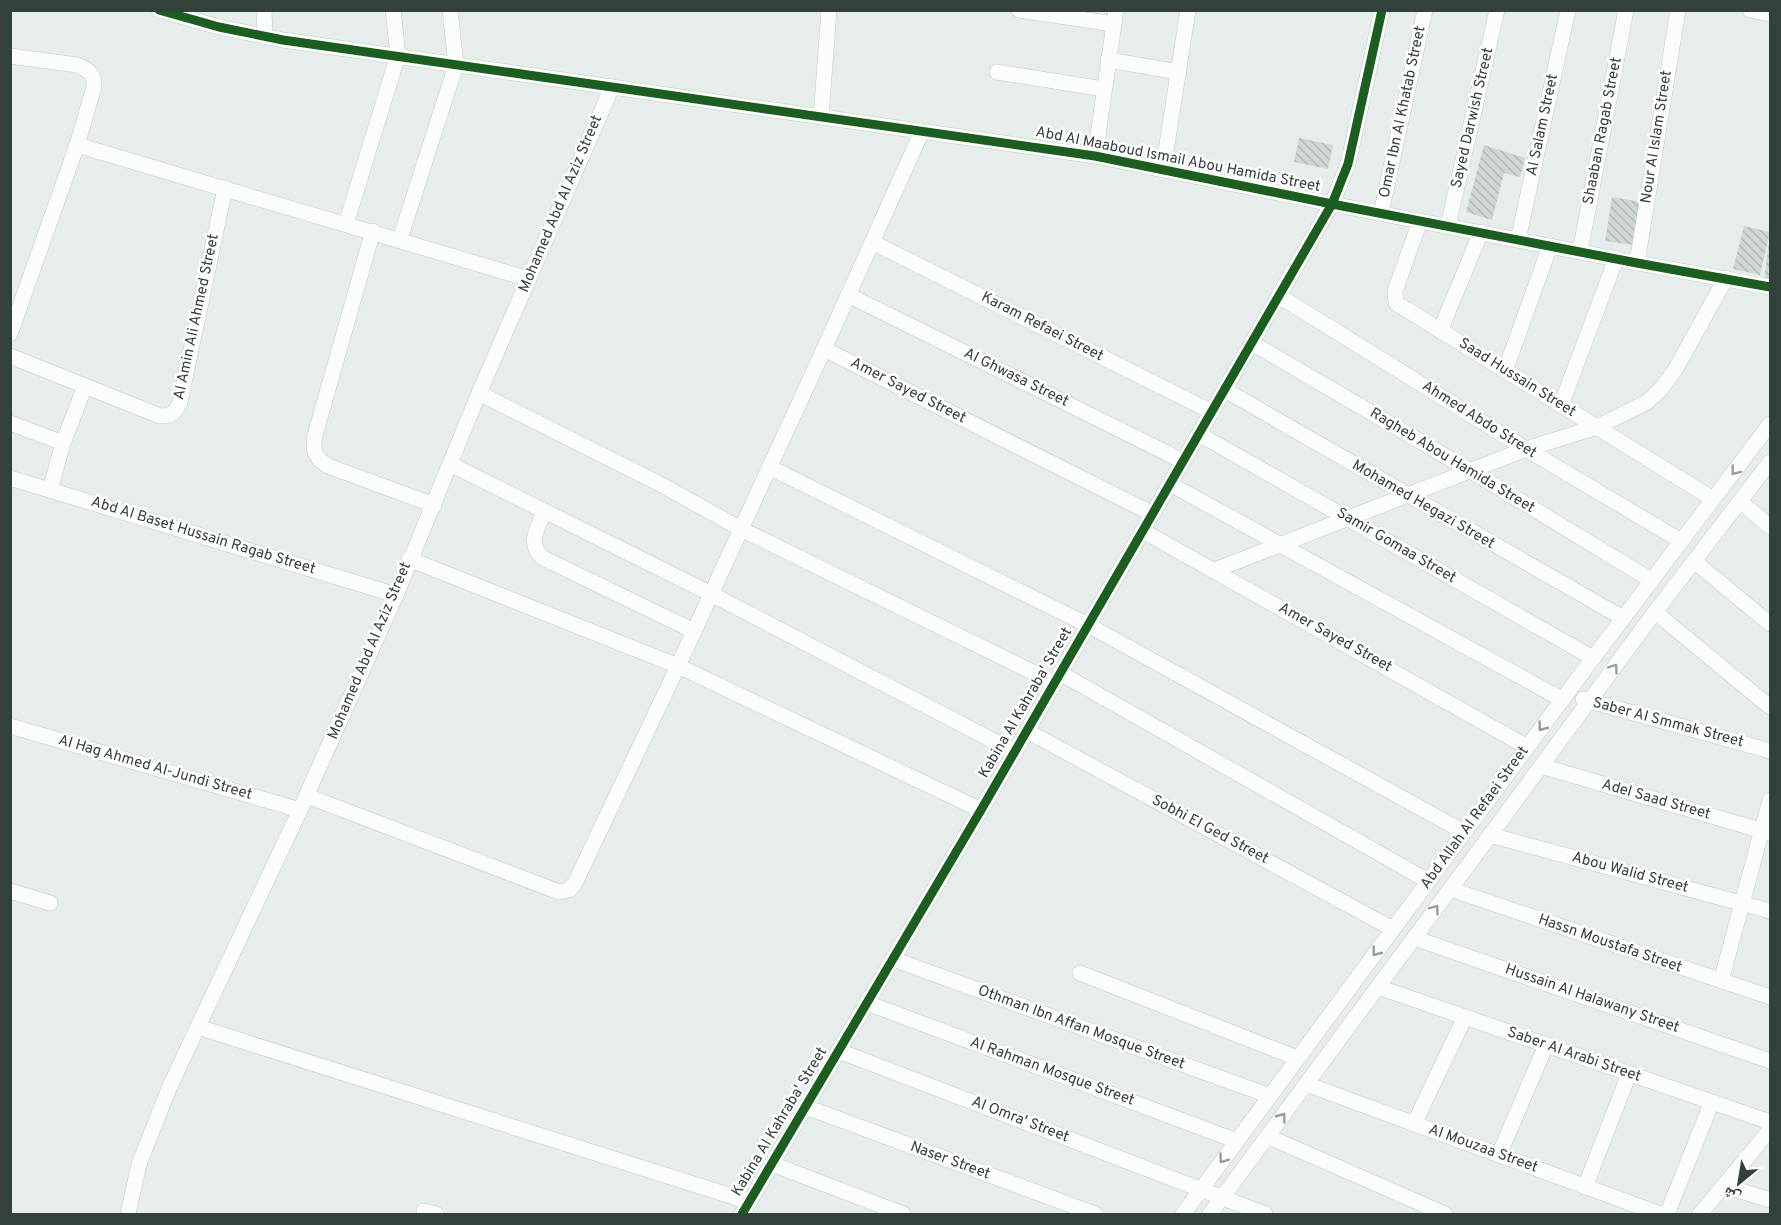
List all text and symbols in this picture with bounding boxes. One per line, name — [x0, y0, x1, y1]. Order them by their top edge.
street label: Omar Ibn Al Khatab Street — [1375, 24, 1431, 200]
street label: Sayed Darwish Street — [1448, 46, 1498, 190]
street label: Shaaban Ragab Street — [1579, 56, 1627, 206]
street label: Nour Al Islam Street — [1637, 69, 1677, 205]
street label: Al Salam Street — [1523, 72, 1563, 178]
street label: Mohamed Abd Al Aziz Street — [515, 112, 607, 296]
street label: Abd Al Maaboud Ismail Abou Hamida Street — [1034, 123, 1322, 197]
street label: Al Amin Ali Ahmed Street — [170, 232, 224, 402]
street label: Karam Refaei Street — [978, 288, 1106, 366]
street label: Saad Hussain Street — [1455, 334, 1579, 422]
street label: Al Ghwasa Street — [960, 344, 1072, 412]
street label: Amer Sayed Street — [847, 354, 969, 428]
street label: Ahmed Abdo Street — [1418, 377, 1540, 463]
street label: Ragheb Abou Hamida Street — [1366, 404, 1538, 518]
street label: Mohamed Hegazi Street — [1348, 456, 1498, 554]
one-way arrow — [1731, 464, 1742, 475]
street label: Abd Al Baset Hussain Ragab Street — [88, 493, 318, 579]
street label: Samir Gomaa Street — [1333, 504, 1459, 588]
street label: Mohamed Abd Al Aziz Street — [324, 559, 416, 743]
street label: Amer Sayed Street — [1275, 599, 1395, 677]
street label: Kabina Al Kahraba' Street — [975, 624, 1077, 782]
one-way arrow — [1607, 664, 1618, 675]
street label: Saber Al Smmak Street — [1590, 694, 1746, 752]
one-way arrow — [1538, 720, 1549, 731]
street label: Al Hag Ahmed Al-Jundi Street — [56, 731, 254, 805]
street label: Abd Allah Al Refaei Street — [1417, 743, 1533, 893]
street label: Adel Saad Street — [1599, 775, 1713, 825]
street label: Sobhi El Ged Street — [1148, 791, 1272, 869]
street label: Abou Walid Street — [1570, 848, 1690, 898]
one-way arrow — [1428, 905, 1439, 916]
street label: Hassn Moustafa Street — [1536, 910, 1684, 978]
one-way arrow — [1372, 945, 1383, 956]
street label: Hussain Al Halawany Street — [1502, 960, 1682, 1038]
street label: Othman Ibn Affan Mosque Street — [975, 982, 1187, 1074]
street label: Saber Al Arabi Street — [1505, 1023, 1643, 1087]
street label: Al Rahman Mosque Street — [967, 1033, 1137, 1111]
street label: Kabina Al Kahraba' Street — [728, 1044, 832, 1200]
street label: Al Omra' Street — [969, 1093, 1071, 1147]
one-way arrow — [1274, 1112, 1285, 1123]
street label: Al Mouzaa Street — [1426, 1120, 1540, 1178]
street label: Naser Street — [907, 1138, 993, 1184]
one-way arrow — [1219, 1153, 1230, 1164]
north arrow — [1709, 1153, 1769, 1213]
text: ش — [1720, 1181, 1745, 1207]

